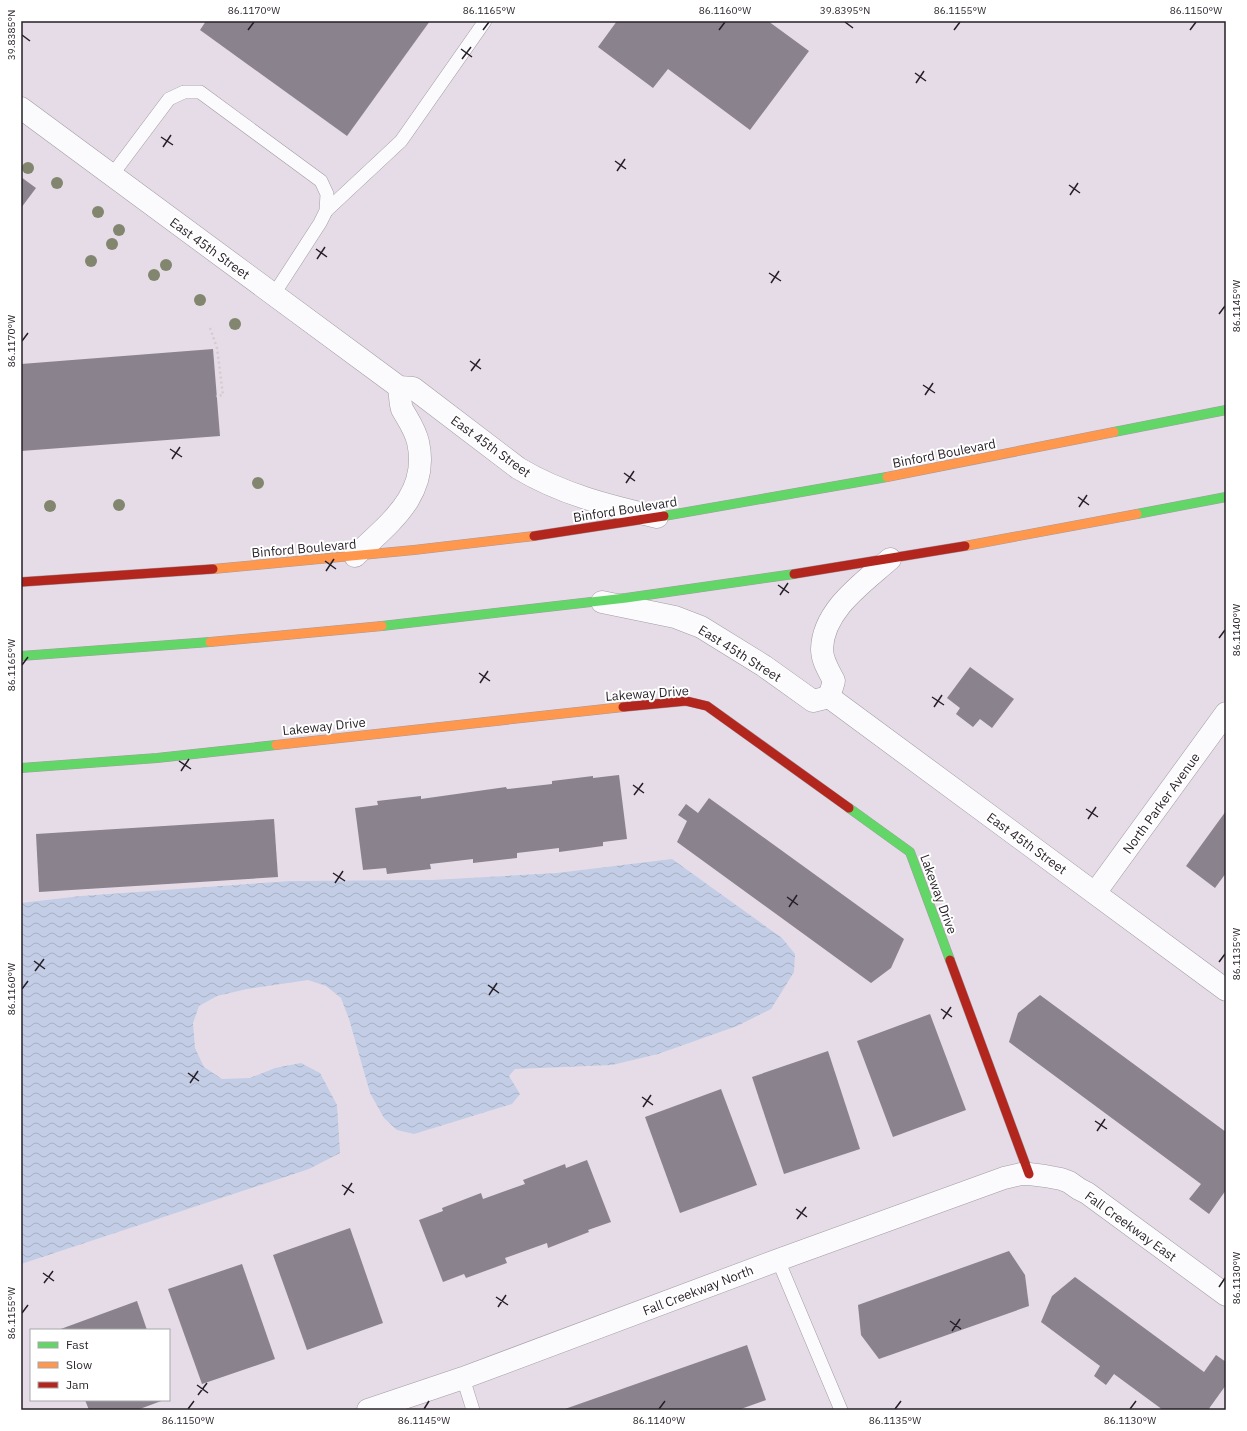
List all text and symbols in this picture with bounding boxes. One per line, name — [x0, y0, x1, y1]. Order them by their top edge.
text: 86.1170°W — [228, 4, 280, 17]
text: 86.1165°W — [463, 4, 515, 17]
text: 86.1160°W — [699, 4, 751, 17]
text: 39.8395°N — [820, 4, 870, 17]
text: 86.1155°W — [934, 4, 986, 17]
text: 86.1150°W — [1170, 4, 1222, 17]
text: 39.8385°N — [5, 10, 18, 60]
street label: East 45th Street — [166, 214, 253, 283]
text: 86.1145°W — [1230, 280, 1243, 332]
text: 86.1170°W — [5, 315, 18, 367]
street label: East 45th Street — [447, 412, 534, 481]
street label: Binford Boulevard — [891, 435, 997, 472]
street label: Binford Boulevard — [572, 493, 678, 526]
street label: Binford Boulevard — [251, 535, 357, 562]
text: 86.1140°W — [1230, 604, 1243, 656]
street label: East 45th Street — [695, 621, 784, 686]
text: 86.1165°W — [5, 639, 18, 691]
street label: Lakeway Drive — [605, 682, 689, 705]
street label: Lakeway Drive — [282, 714, 367, 739]
street label: North Parker Avenue — [1119, 749, 1204, 857]
street label: East 45th Street — [983, 809, 1070, 878]
street label: Lakeway Drive — [916, 852, 961, 936]
text: 86.1135°W — [1230, 928, 1243, 980]
text: 86.1160°W — [5, 963, 18, 1015]
street label: Fall Creekway East — [1081, 1187, 1180, 1265]
text: 86.1130°W — [1230, 1252, 1243, 1304]
street label: Fall Creekway North — [640, 1262, 756, 1319]
text: 86.1155°W — [5, 1287, 18, 1339]
legend — [30, 1329, 170, 1401]
text: Fast — [66, 1337, 89, 1352]
text: Slow — [66, 1357, 92, 1372]
text: Jam — [66, 1377, 89, 1392]
text: 86.1150°W — [162, 1414, 214, 1427]
text: 86.1145°W — [398, 1414, 450, 1427]
text: 86.1140°W — [633, 1414, 685, 1427]
text: 86.1135°W — [869, 1414, 921, 1427]
text: 86.1130°W — [1104, 1414, 1156, 1427]

